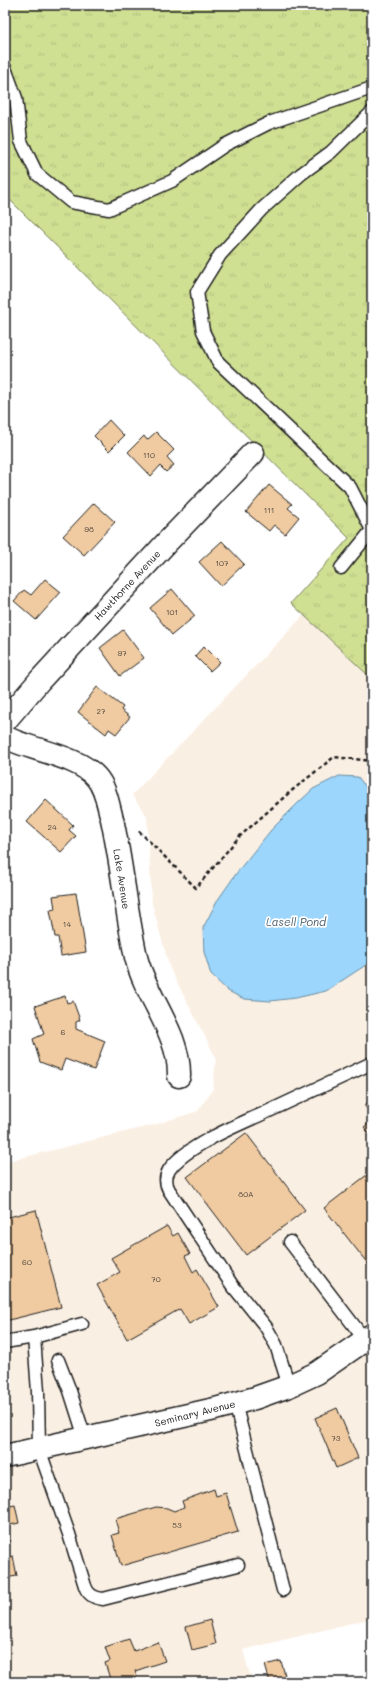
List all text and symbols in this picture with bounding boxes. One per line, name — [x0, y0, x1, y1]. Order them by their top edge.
house number: 110 — [143, 450, 155, 460]
house number: 111 — [264, 505, 274, 515]
house number: 98 — [84, 524, 94, 534]
street label: Hawthorne Avenue — [91, 547, 163, 623]
house number: 107 — [216, 558, 229, 568]
house number: 101 — [166, 607, 178, 617]
house number: 97 — [117, 648, 127, 658]
house number: 27 — [97, 706, 106, 716]
house number: 24 — [47, 822, 57, 832]
street label: Lake Avenue — [110, 848, 134, 910]
water label: Lasell Pond — [266, 914, 327, 929]
house number: 14 — [63, 919, 71, 929]
house number: 6 — [61, 1027, 66, 1037]
house number: 80A — [238, 1189, 254, 1199]
house number: 60 — [22, 1257, 32, 1267]
house number: 70 — [151, 1274, 161, 1284]
street label: Seminary Avenue — [153, 1396, 237, 1430]
house number: 73 — [331, 1433, 341, 1443]
house number: 53 — [172, 1520, 182, 1530]

